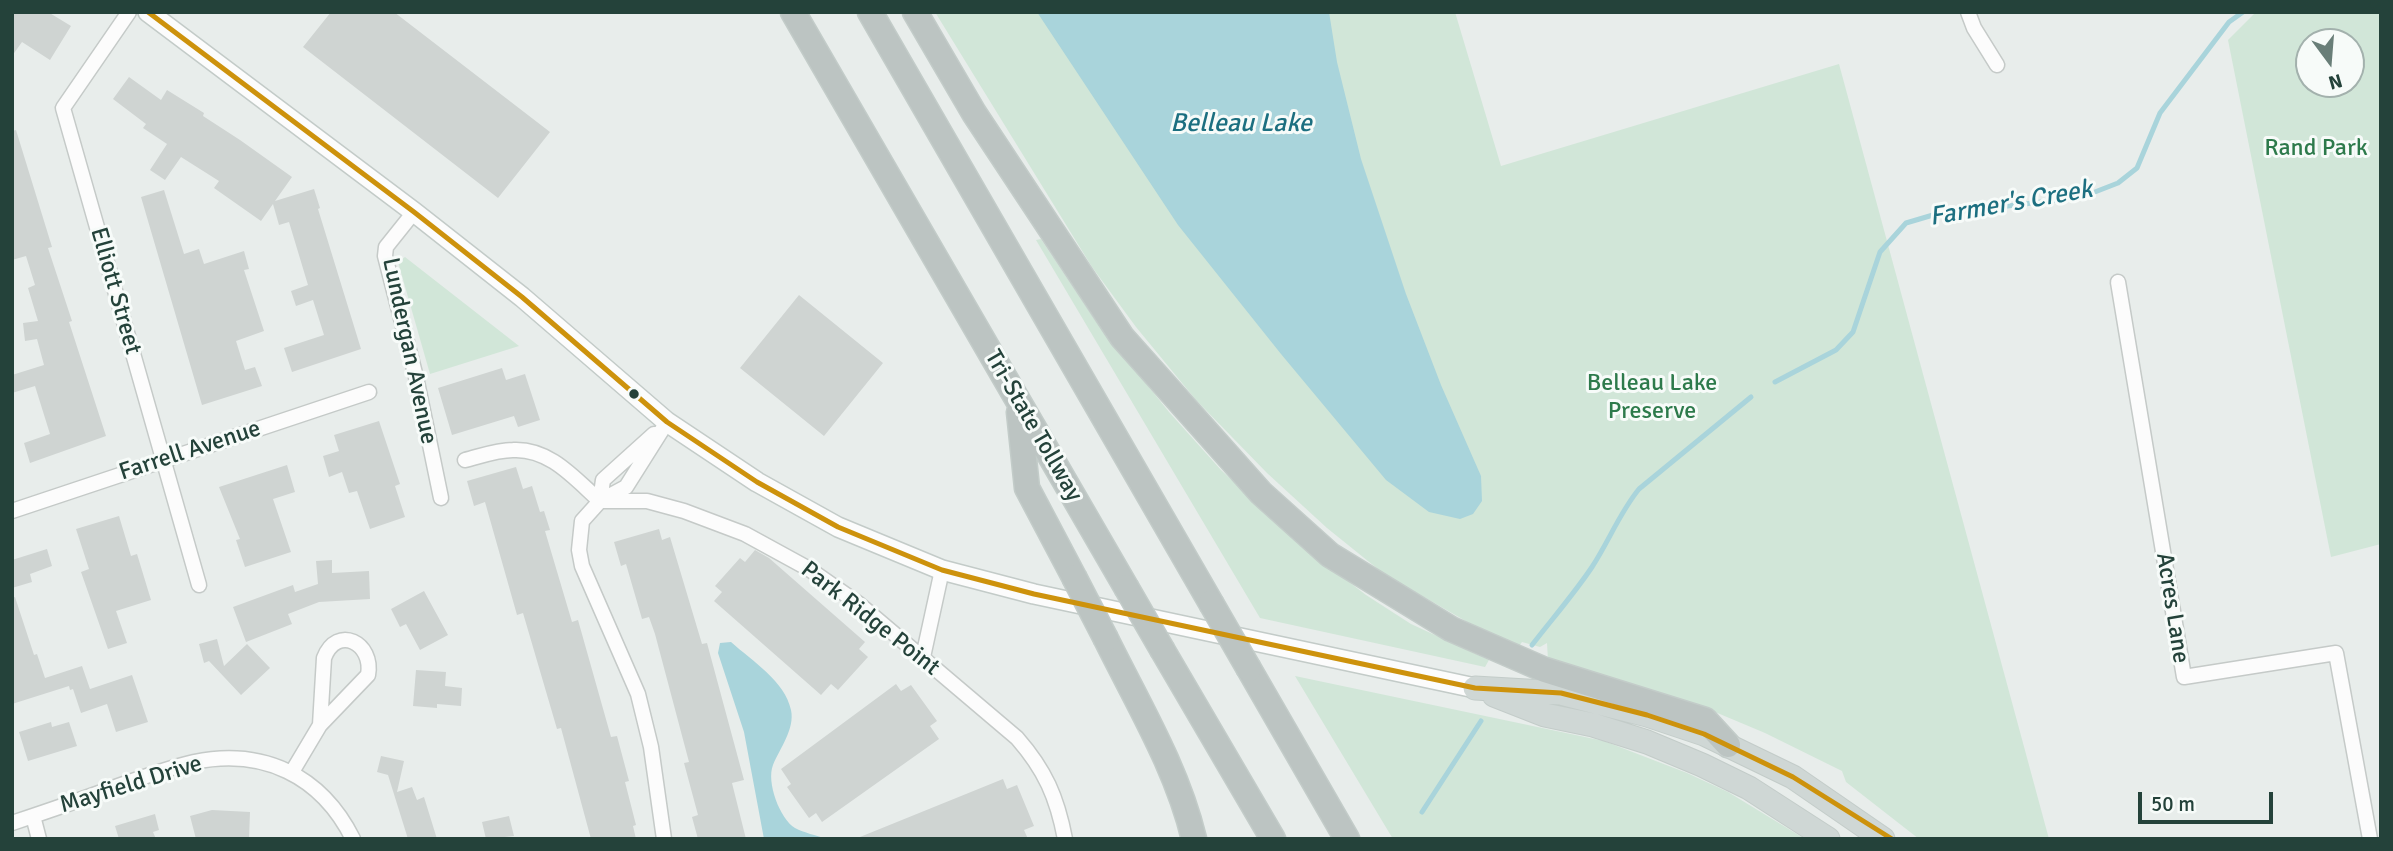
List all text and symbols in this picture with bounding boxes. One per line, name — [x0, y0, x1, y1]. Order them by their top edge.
north arrow — [2295, 28, 2365, 98]
text: N — [2326, 68, 2345, 95]
water label: Belleau Lake — [1170, 108, 1312, 140]
park label: Rand Park — [2264, 135, 2368, 163]
water label: Farmer's Creek — [1927, 174, 2095, 234]
street label: Elliott Street — [83, 224, 147, 358]
street label: Lundergan Avenue — [375, 255, 443, 447]
street label: Tri-State Tollway — [978, 345, 1088, 507]
park label: Belleau Lake Preserve — [1587, 370, 1717, 426]
unlabelled marker — [627, 387, 641, 401]
street label: Farrell Avenue — [116, 415, 264, 487]
street label: Acres Lane — [2149, 551, 2195, 665]
street label: Park Ridge Point — [795, 556, 945, 682]
street label: Mayfield Drive — [56, 750, 206, 820]
scale bar — [2141, 778, 2276, 822]
text: 50 m — [2151, 791, 2195, 817]

